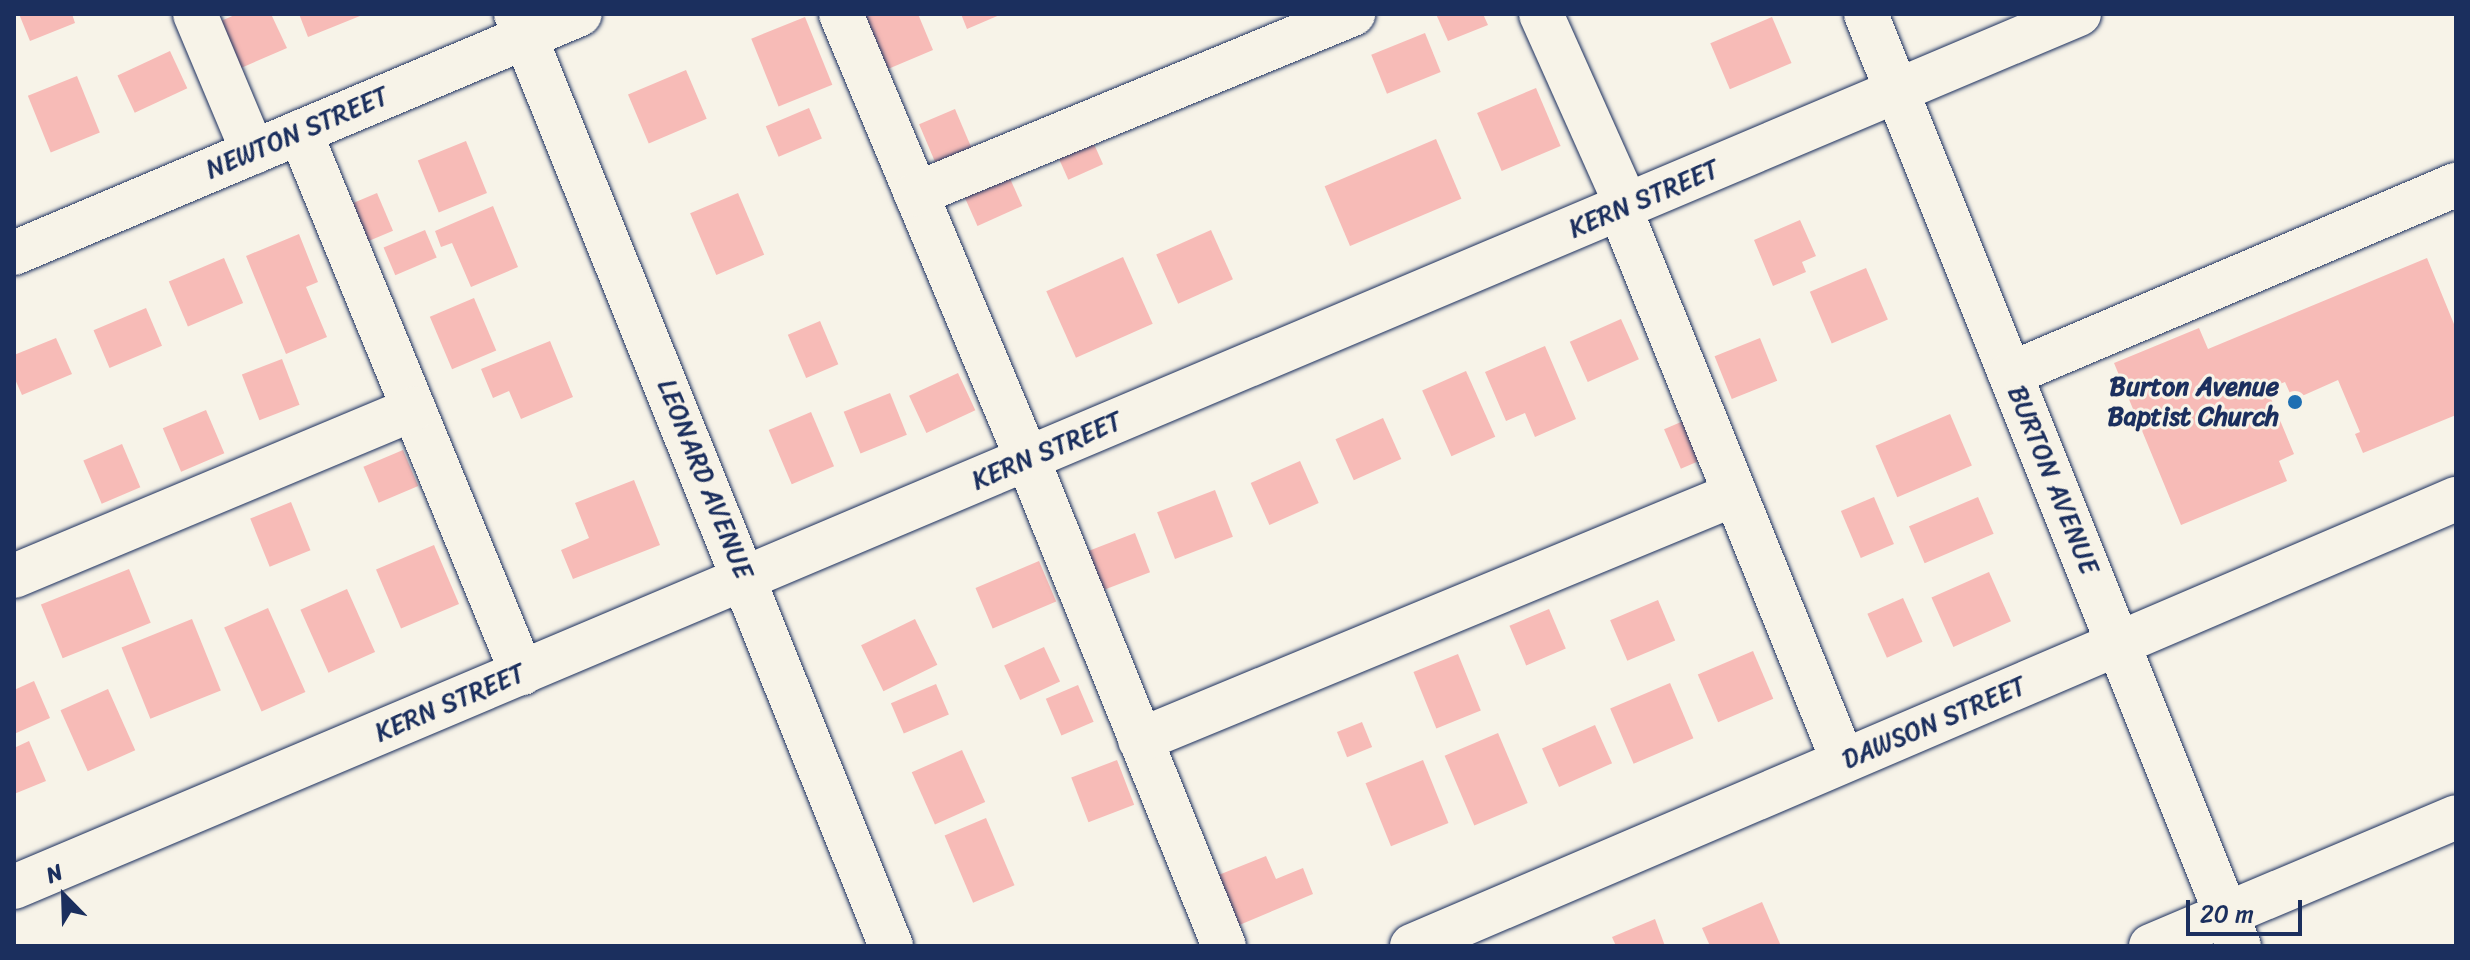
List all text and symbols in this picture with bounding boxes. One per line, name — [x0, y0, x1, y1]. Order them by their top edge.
street label: NEWTON STREET — [201, 80, 393, 186]
street label: KERN STREET — [1564, 153, 1724, 245]
place label: Burton Avenue Baptist Church — [2107, 371, 2279, 432]
street label: LEONARD AVENUE — [651, 375, 759, 583]
street label: BURTON AVENUE — [2001, 381, 2105, 579]
marker: Burton Avenue Baptist Church — [2286, 393, 2304, 411]
street label: KERN STREET — [967, 405, 1127, 497]
street label: KERN STREET — [370, 657, 530, 749]
street label: DAWSON STREET — [1837, 670, 2031, 776]
text: N — [40, 853, 69, 894]
north arrow — [24, 856, 104, 936]
scale bar — [2190, 884, 2306, 934]
text: 20 m — [2200, 893, 2254, 935]

